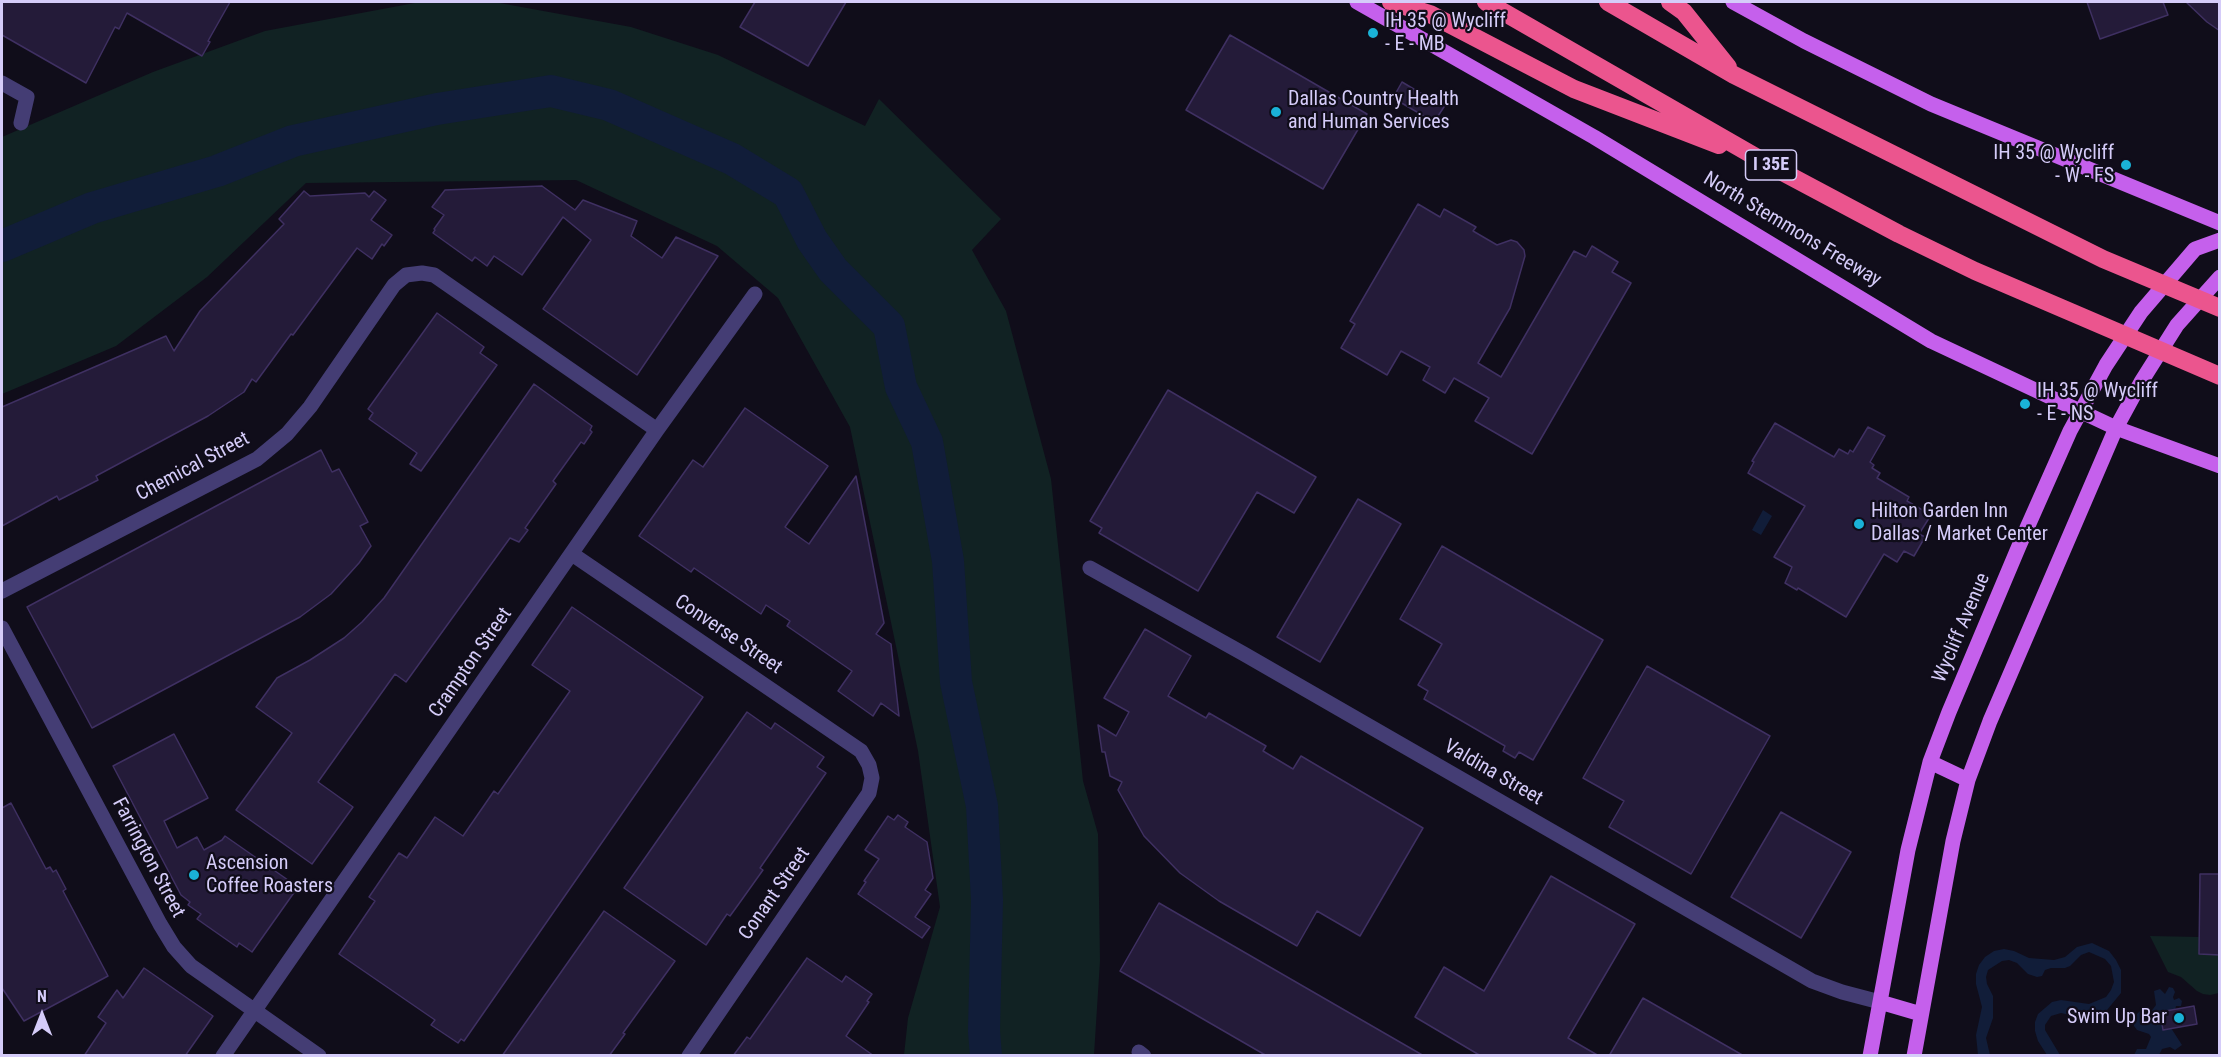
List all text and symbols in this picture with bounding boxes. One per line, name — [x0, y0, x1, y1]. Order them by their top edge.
place label: IH 35 @ Wycliff - E - MB — [1385, 10, 1506, 57]
marker: IH 35 @ Wycliff - E - MB — [1366, 26, 1380, 40]
place label: Dallas Country Health and Human Services — [1288, 88, 1459, 135]
marker: Dallas Country Health and Human Services — [1269, 105, 1283, 119]
place label: IH 35 @ Wycliff - W - FS — [1993, 142, 2114, 189]
road number: I 35E — [1746, 150, 1796, 180]
marker: IH 35 @ Wycliff - W - FS — [2119, 158, 2133, 172]
street label: North Stemmons Freeway — [1699, 167, 1885, 293]
place label: IH 35 @ Wycliff - E - NS — [2037, 380, 2158, 427]
marker: IH 35 @ Wycliff - E - NS — [2018, 397, 2032, 411]
street label: Chemical Street — [132, 427, 254, 507]
place label: Hilton Garden Inn Dallas / Market Center — [1871, 500, 2048, 547]
marker: Hilton Garden Inn Dallas / Market Center — [1852, 517, 1866, 531]
street label: Wycliff Avenue — [1928, 570, 1996, 686]
street label: Converse Street — [670, 590, 786, 680]
street label: Crampton Street — [424, 604, 518, 722]
street label: Valdina Street — [1439, 735, 1547, 811]
street label: Farrington Street — [106, 794, 190, 922]
street label: Conant Street — [734, 843, 816, 945]
place label: Ascension Coffee Roasters — [206, 852, 333, 899]
marker: Ascension Coffee Roasters — [187, 868, 201, 882]
north arrow — [12, 985, 72, 1045]
text: N — [37, 987, 47, 1006]
place label: Swim Up Bar — [2067, 1006, 2167, 1030]
marker: Swim Up Bar — [2172, 1011, 2186, 1025]

